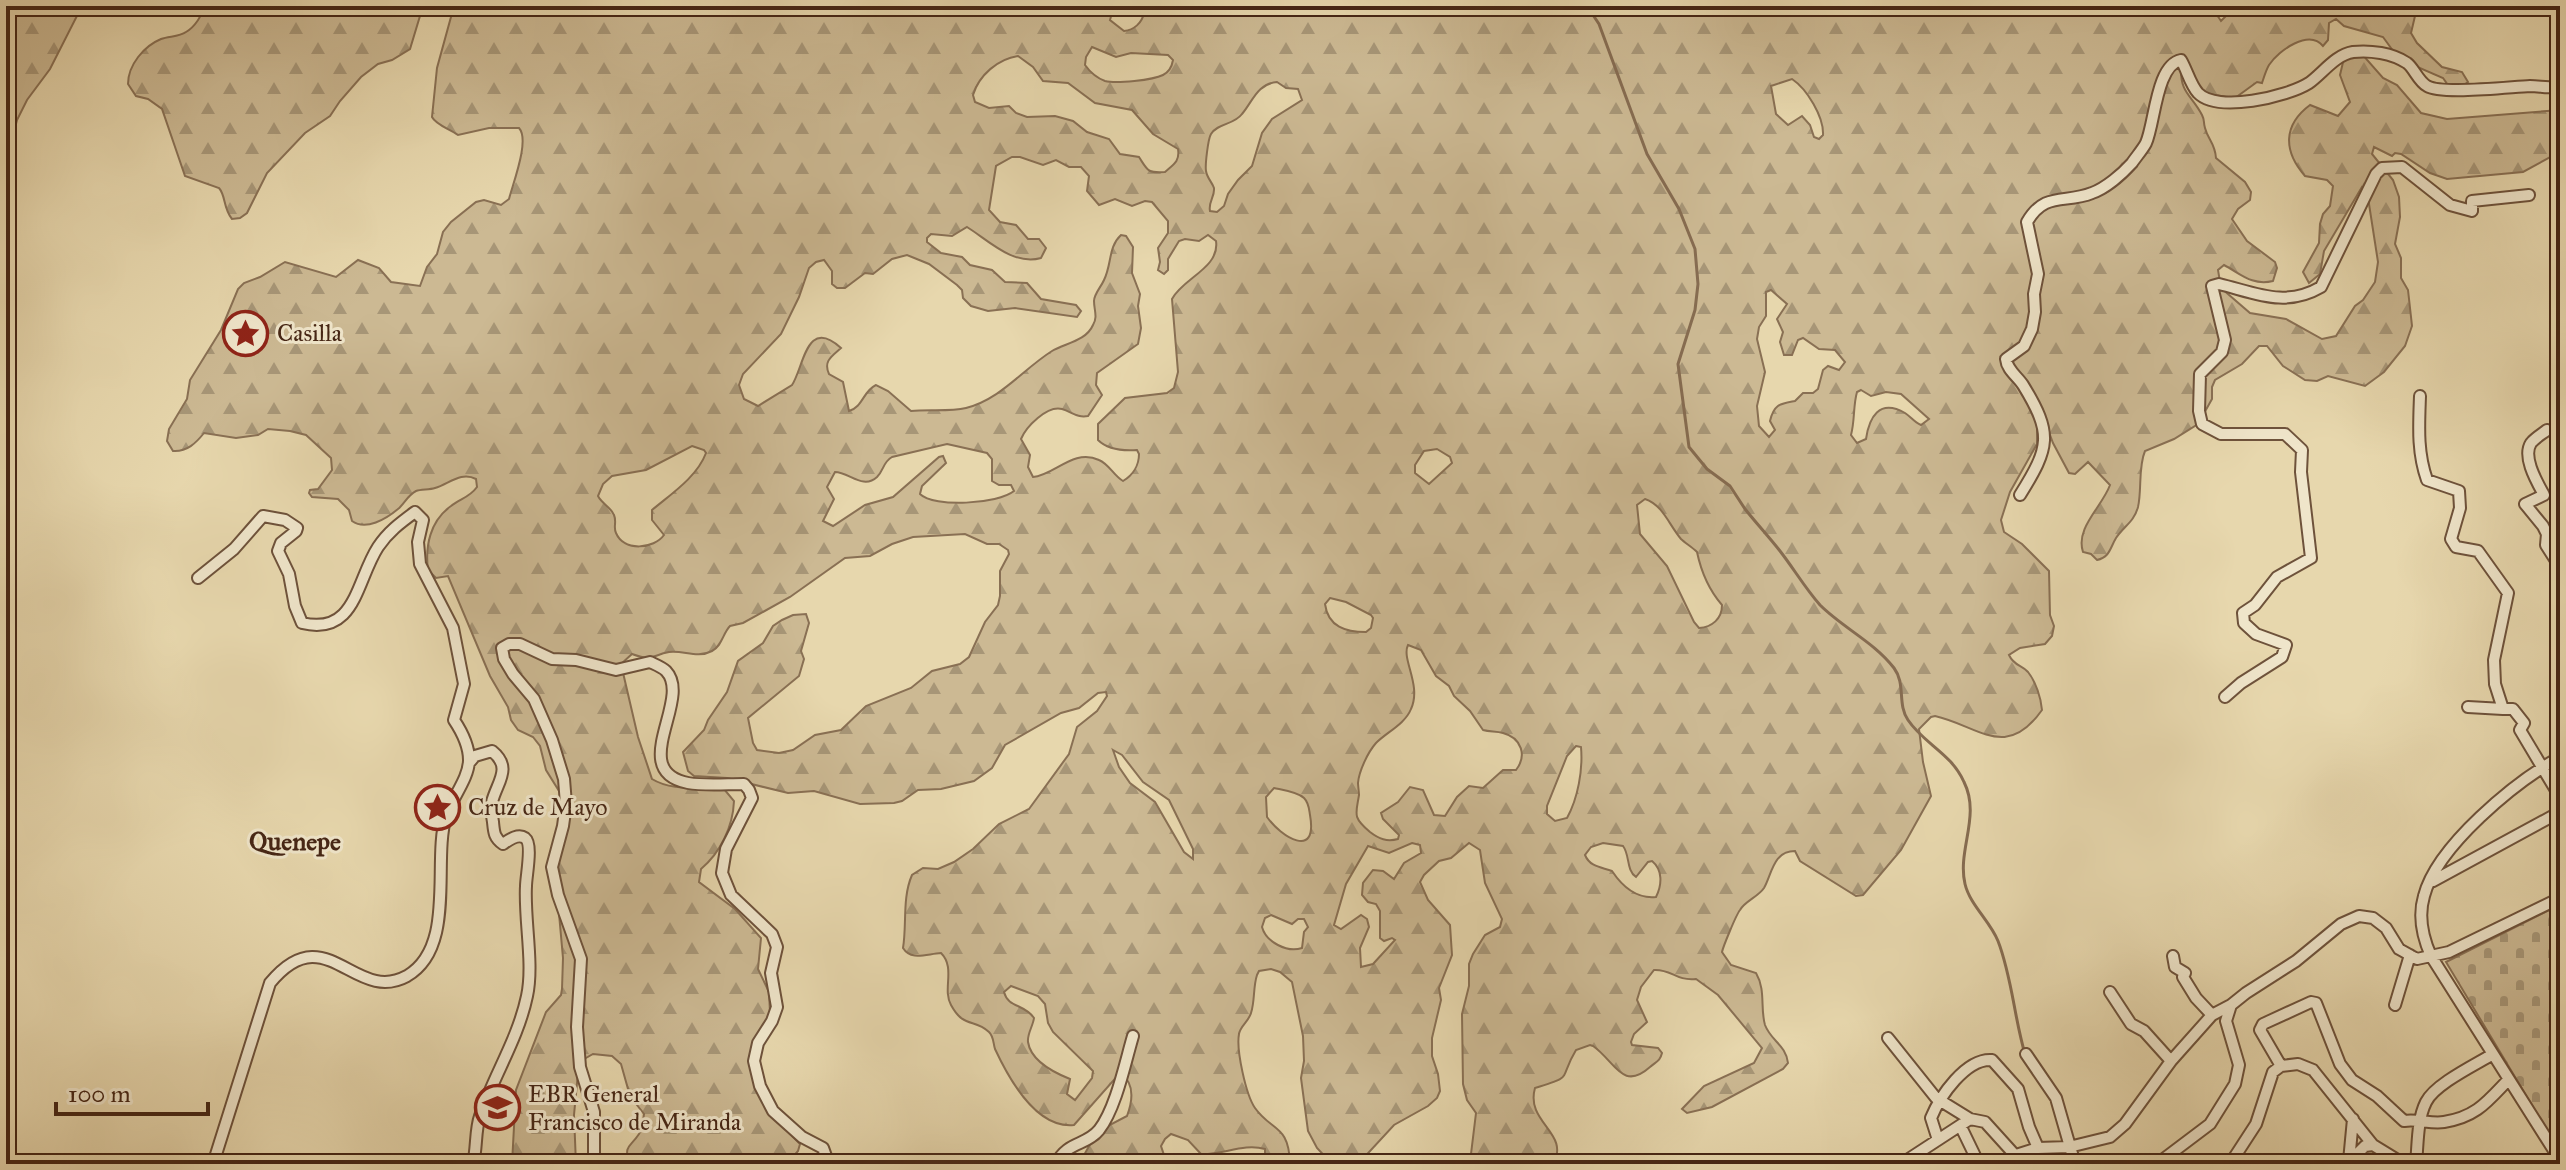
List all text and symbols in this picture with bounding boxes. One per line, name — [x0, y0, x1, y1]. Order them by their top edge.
place icon: Casilla — [222, 309, 270, 357]
place label: Casilla — [277, 318, 343, 348]
place icon: Cruz de Mayo — [413, 783, 461, 831]
place label: Cruz de Mayo — [468, 792, 608, 822]
district label: Quenepe — [249, 825, 341, 857]
scale bar — [56, 1066, 208, 1116]
text: 100 m — [68, 1079, 131, 1109]
place label: EBR General Francisco de Miranda — [528, 1079, 742, 1137]
school or university icon: EBR General Francisco de Miranda — [473, 1084, 521, 1132]

